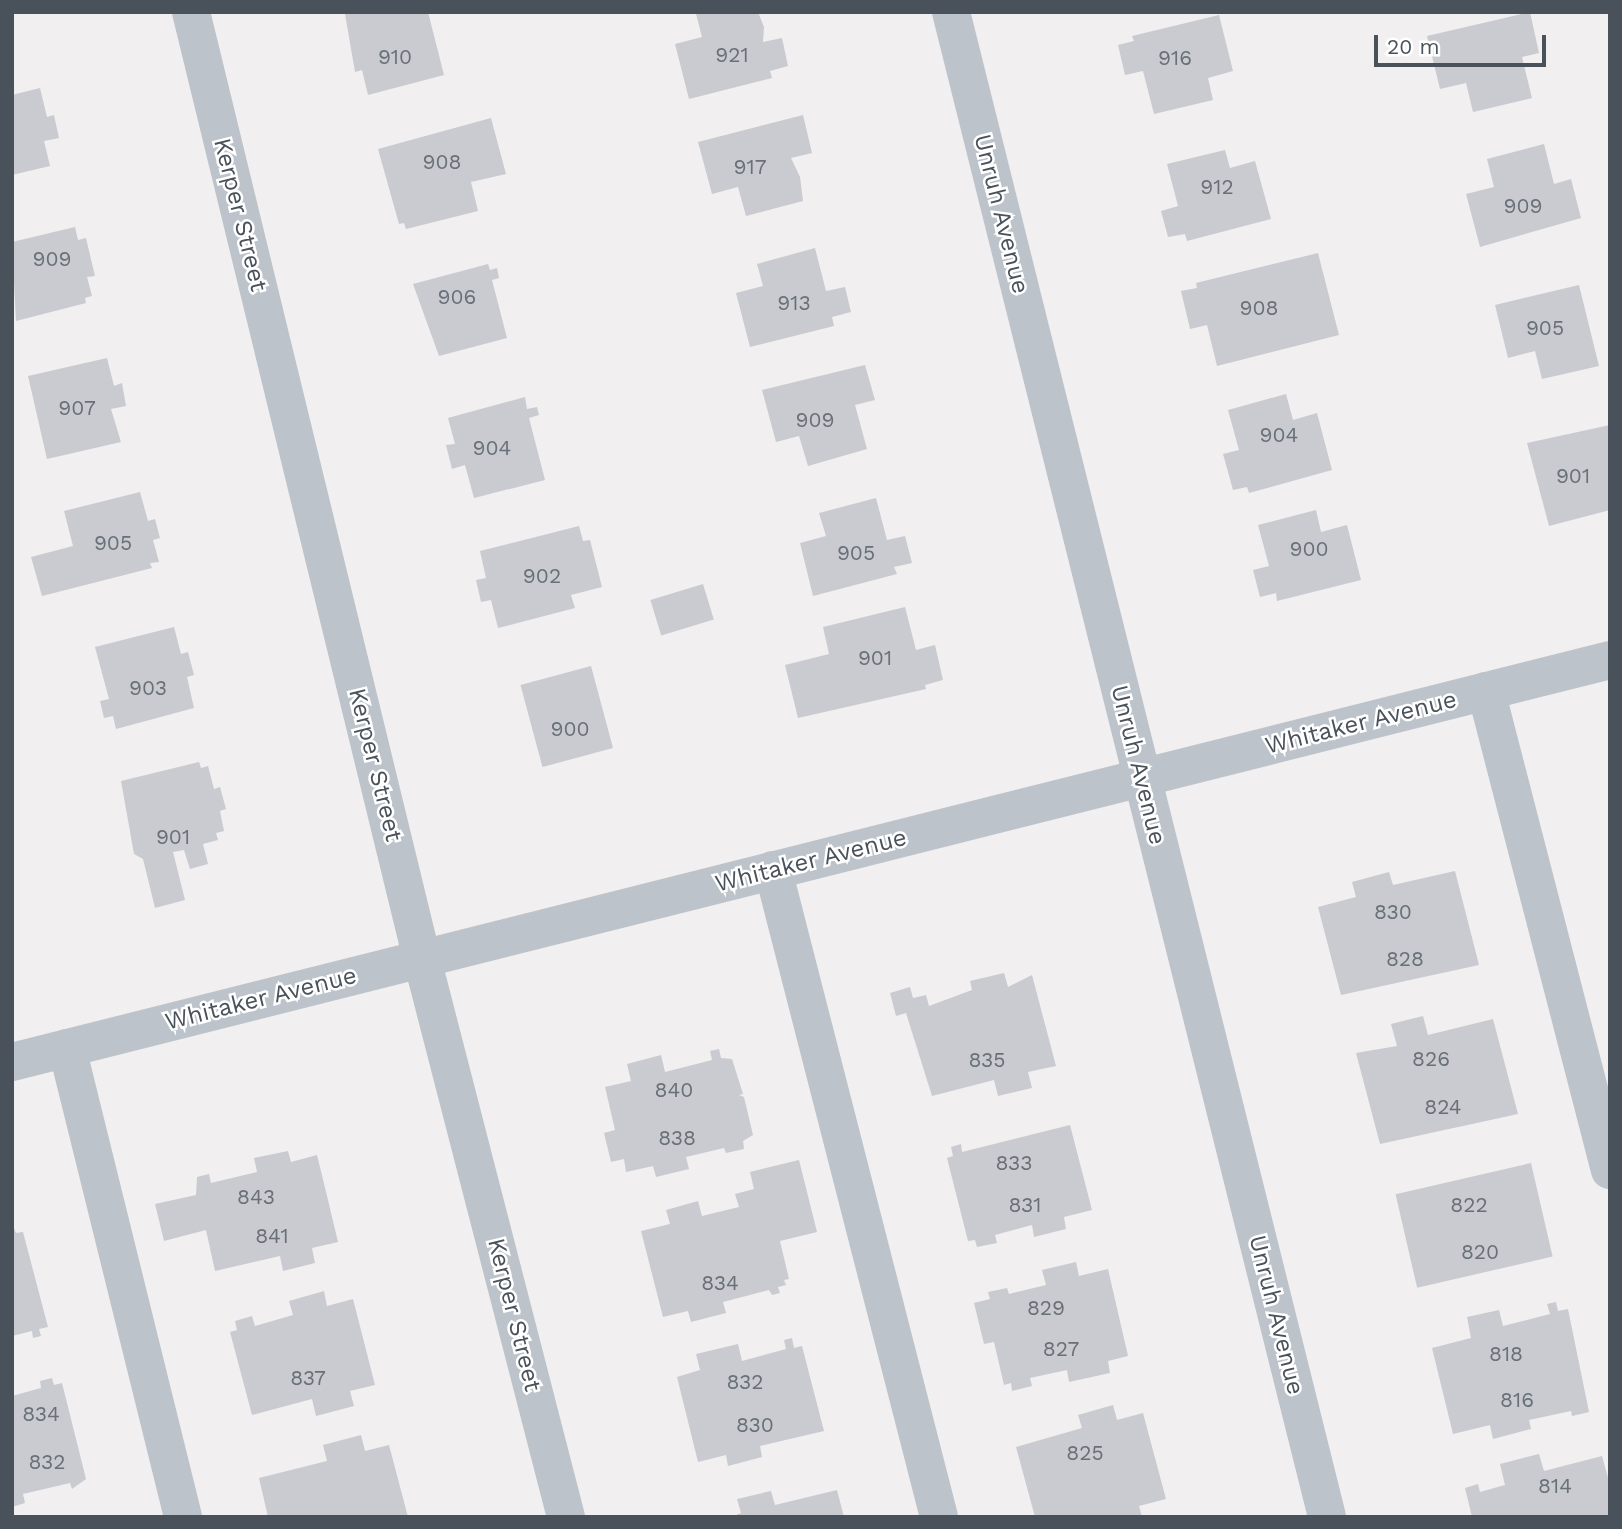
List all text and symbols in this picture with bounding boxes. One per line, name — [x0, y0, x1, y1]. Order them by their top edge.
scale bar — [1377, 21, 1548, 65]
text: 20 m — [1387, 34, 1439, 59]
house number: 921 — [715, 42, 749, 68]
house number: 910 — [378, 44, 412, 70]
house number: 916 — [1158, 45, 1192, 71]
street label: Unruh Avenue — [967, 131, 1035, 297]
street label: Kerper Street — [207, 135, 273, 295]
house number: 908 — [423, 149, 461, 175]
house number: 917 — [734, 154, 766, 180]
house number: 912 — [1200, 174, 1234, 200]
house number: 909 — [1504, 193, 1542, 219]
house number: 909 — [33, 246, 71, 272]
house number: 906 — [438, 284, 476, 310]
house number: 913 — [777, 290, 811, 316]
house number: 908 — [1240, 295, 1278, 321]
house number: 905 — [1526, 315, 1564, 341]
house number: 907 — [58, 395, 96, 421]
house number: 909 — [796, 407, 834, 433]
house number: 904 — [1260, 422, 1298, 448]
house number: 904 — [473, 435, 511, 461]
house number: 901 — [1556, 463, 1590, 489]
house number: 905 — [94, 530, 132, 556]
house number: 900 — [1289, 536, 1329, 562]
house number: 905 — [837, 540, 875, 566]
house number: 902 — [523, 563, 561, 589]
house number: 901 — [858, 645, 892, 671]
house number: 903 — [129, 675, 167, 701]
street label: Unruh Avenue — [1104, 682, 1172, 848]
street label: Kerper Street — [342, 685, 408, 845]
street label: Whitaker Avenue — [1262, 685, 1460, 761]
house number: 900 — [550, 716, 590, 742]
street label: Whitaker Avenue — [712, 823, 910, 899]
house number: 901 — [156, 824, 190, 850]
house number: 830 — [1374, 899, 1412, 925]
house number: 828 — [1386, 946, 1424, 972]
street label: Whitaker Avenue — [162, 961, 360, 1037]
house number: 826 — [1412, 1046, 1450, 1072]
house number: 835 — [969, 1047, 1005, 1073]
house number: 840 — [655, 1077, 693, 1103]
house number: 824 — [1424, 1094, 1462, 1120]
house number: 838 — [658, 1125, 696, 1151]
house number: 833 — [995, 1150, 1033, 1176]
house number: 843 — [237, 1184, 275, 1210]
house number: 831 — [1009, 1192, 1041, 1218]
house number: 822 — [1450, 1192, 1488, 1218]
house number: 841 — [255, 1223, 289, 1249]
street label: Unruh Avenue — [1242, 1232, 1310, 1398]
street label: Kerper Street — [481, 1235, 547, 1395]
house number: 820 — [1461, 1239, 1499, 1265]
house number: 834 — [701, 1270, 739, 1296]
house number: 829 — [1027, 1295, 1065, 1321]
house number: 827 — [1043, 1336, 1079, 1362]
house number: 818 — [1489, 1341, 1523, 1367]
house number: 837 — [290, 1365, 326, 1391]
house number: 832 — [726, 1369, 764, 1395]
house number: 816 — [1500, 1387, 1534, 1413]
house number: 834 — [22, 1401, 60, 1427]
house number: 830 — [736, 1412, 774, 1438]
house number: 825 — [1066, 1440, 1104, 1466]
house number: 832 — [28, 1449, 66, 1475]
house number: 814 — [1538, 1473, 1572, 1499]

